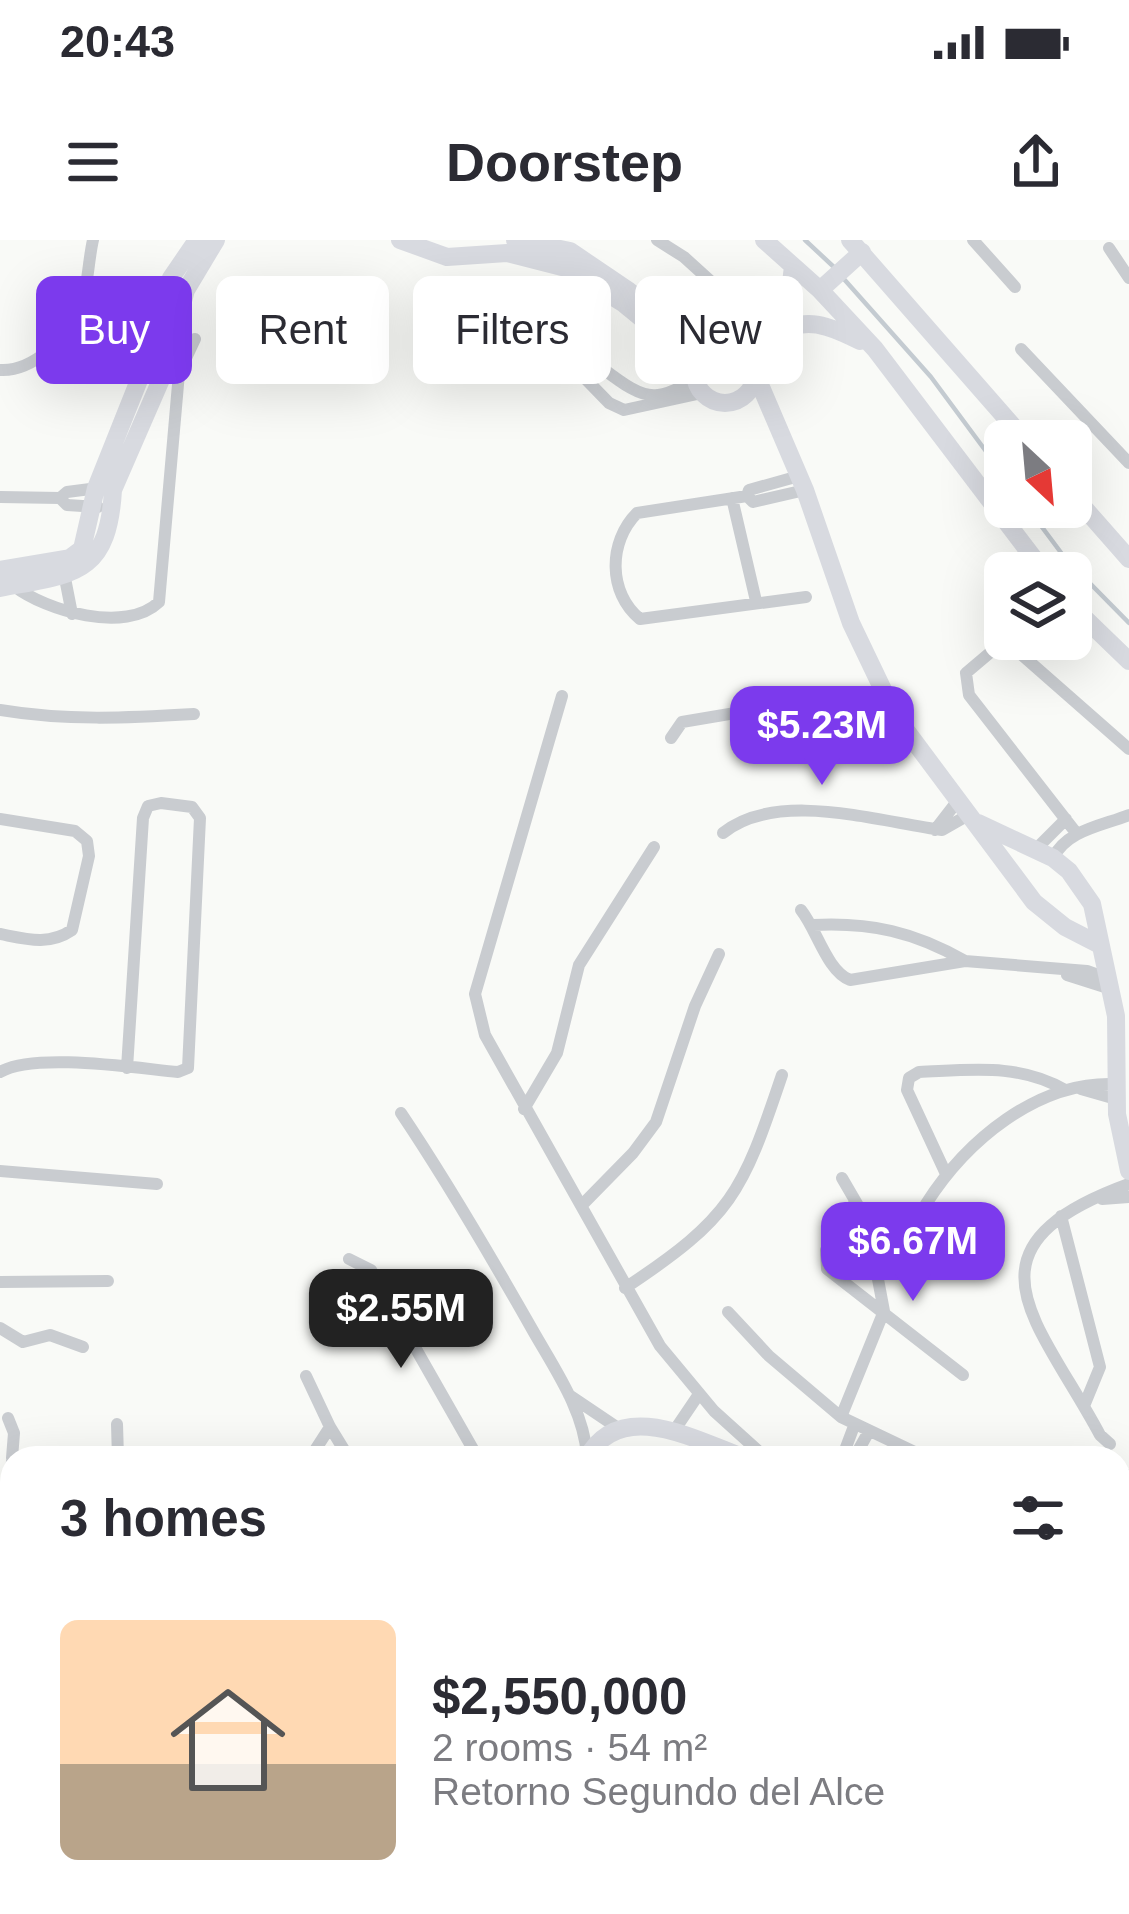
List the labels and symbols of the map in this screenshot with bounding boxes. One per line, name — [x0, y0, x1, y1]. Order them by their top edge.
north arrow — [984, 420, 1092, 528]
pin: $5.23M — [724, 686, 920, 788]
pin: $6.67M — [815, 1202, 1011, 1304]
pin: $2.55M — [303, 1269, 499, 1371]

